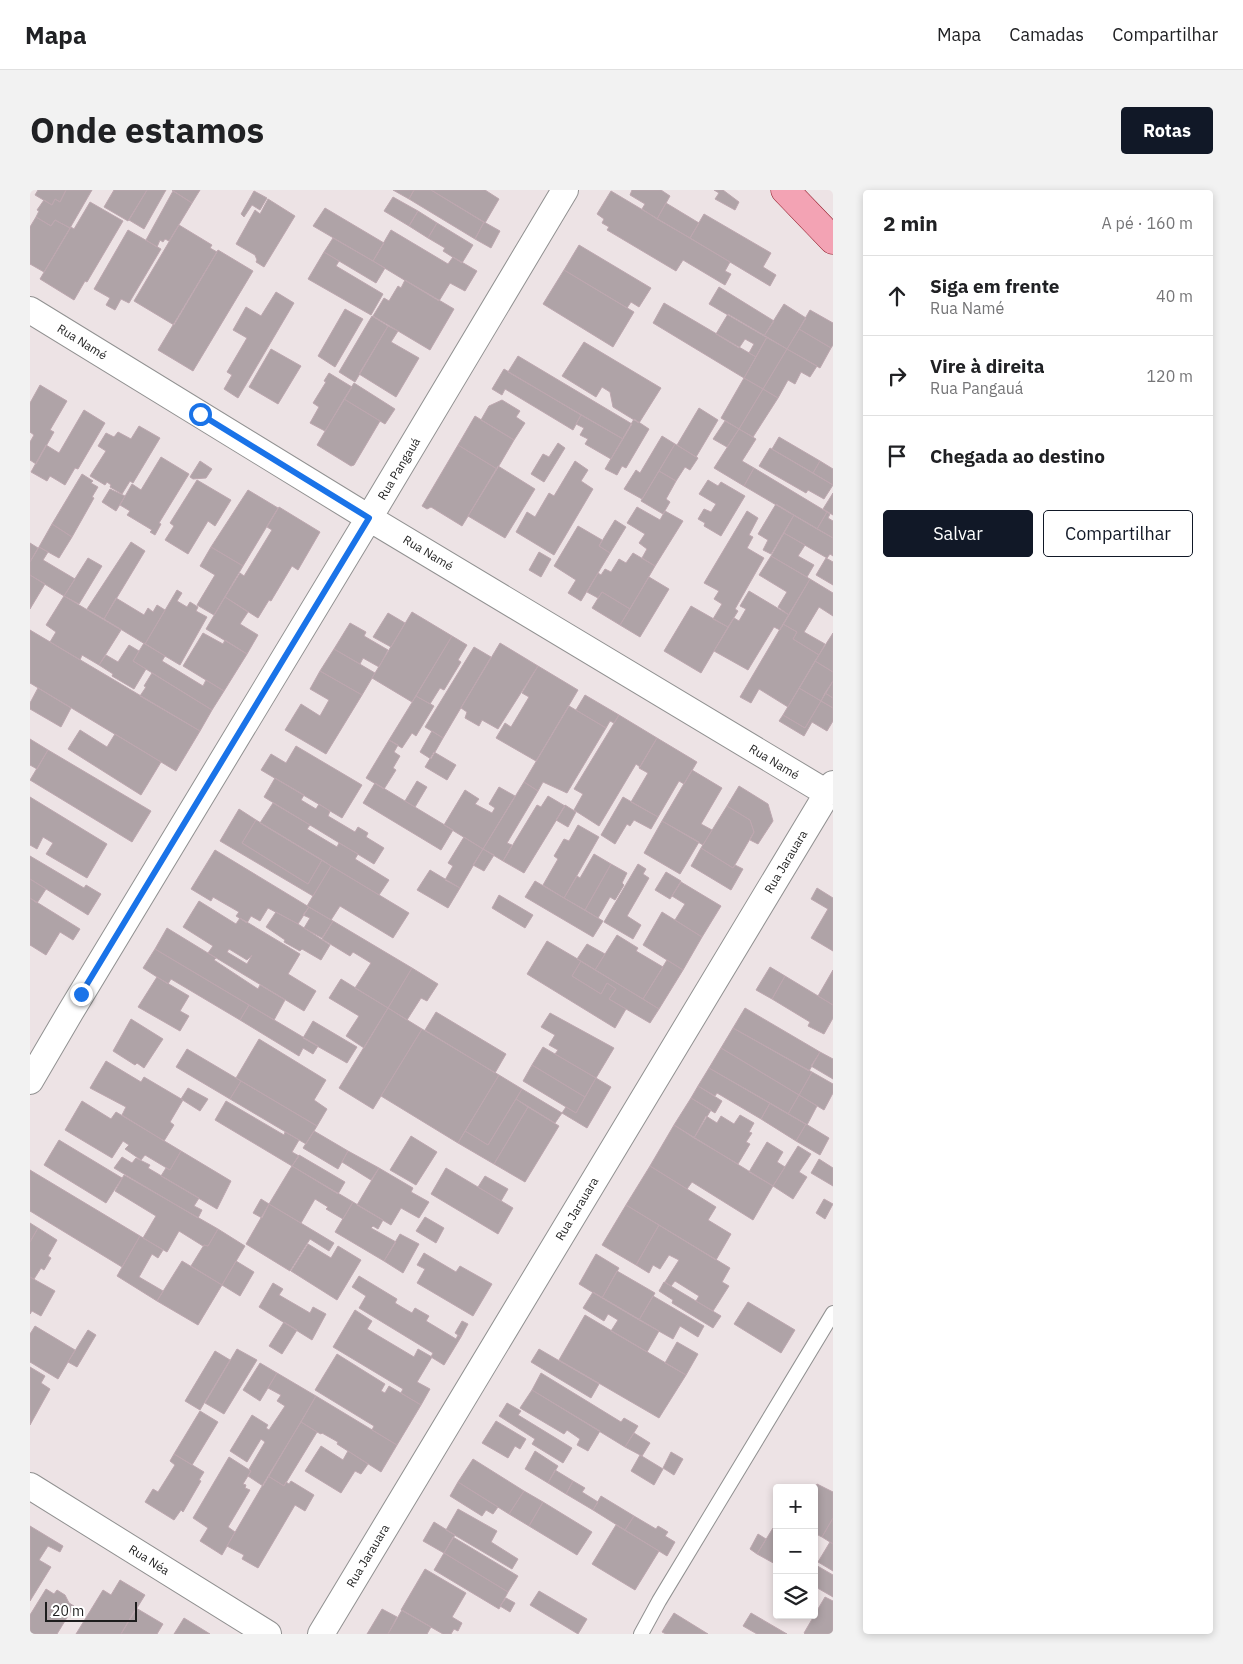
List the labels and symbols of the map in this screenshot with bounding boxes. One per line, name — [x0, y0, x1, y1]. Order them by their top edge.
street label: Rua Namé — [55, 320, 110, 363]
route start — [189, 403, 212, 426]
street label: Rua Pangauá — [374, 434, 423, 503]
street label: Rua Namé — [401, 532, 456, 574]
street label: Rua Namé — [747, 741, 802, 783]
street label: Rua Jarauara — [761, 827, 811, 896]
route end — [70, 983, 93, 1006]
street label: Rua Jarauara — [552, 1174, 602, 1243]
street label: Rua Jarauara — [343, 1521, 393, 1590]
street label: Rua Néa — [126, 1541, 173, 1578]
scale bar — [45, 1599, 138, 1622]

